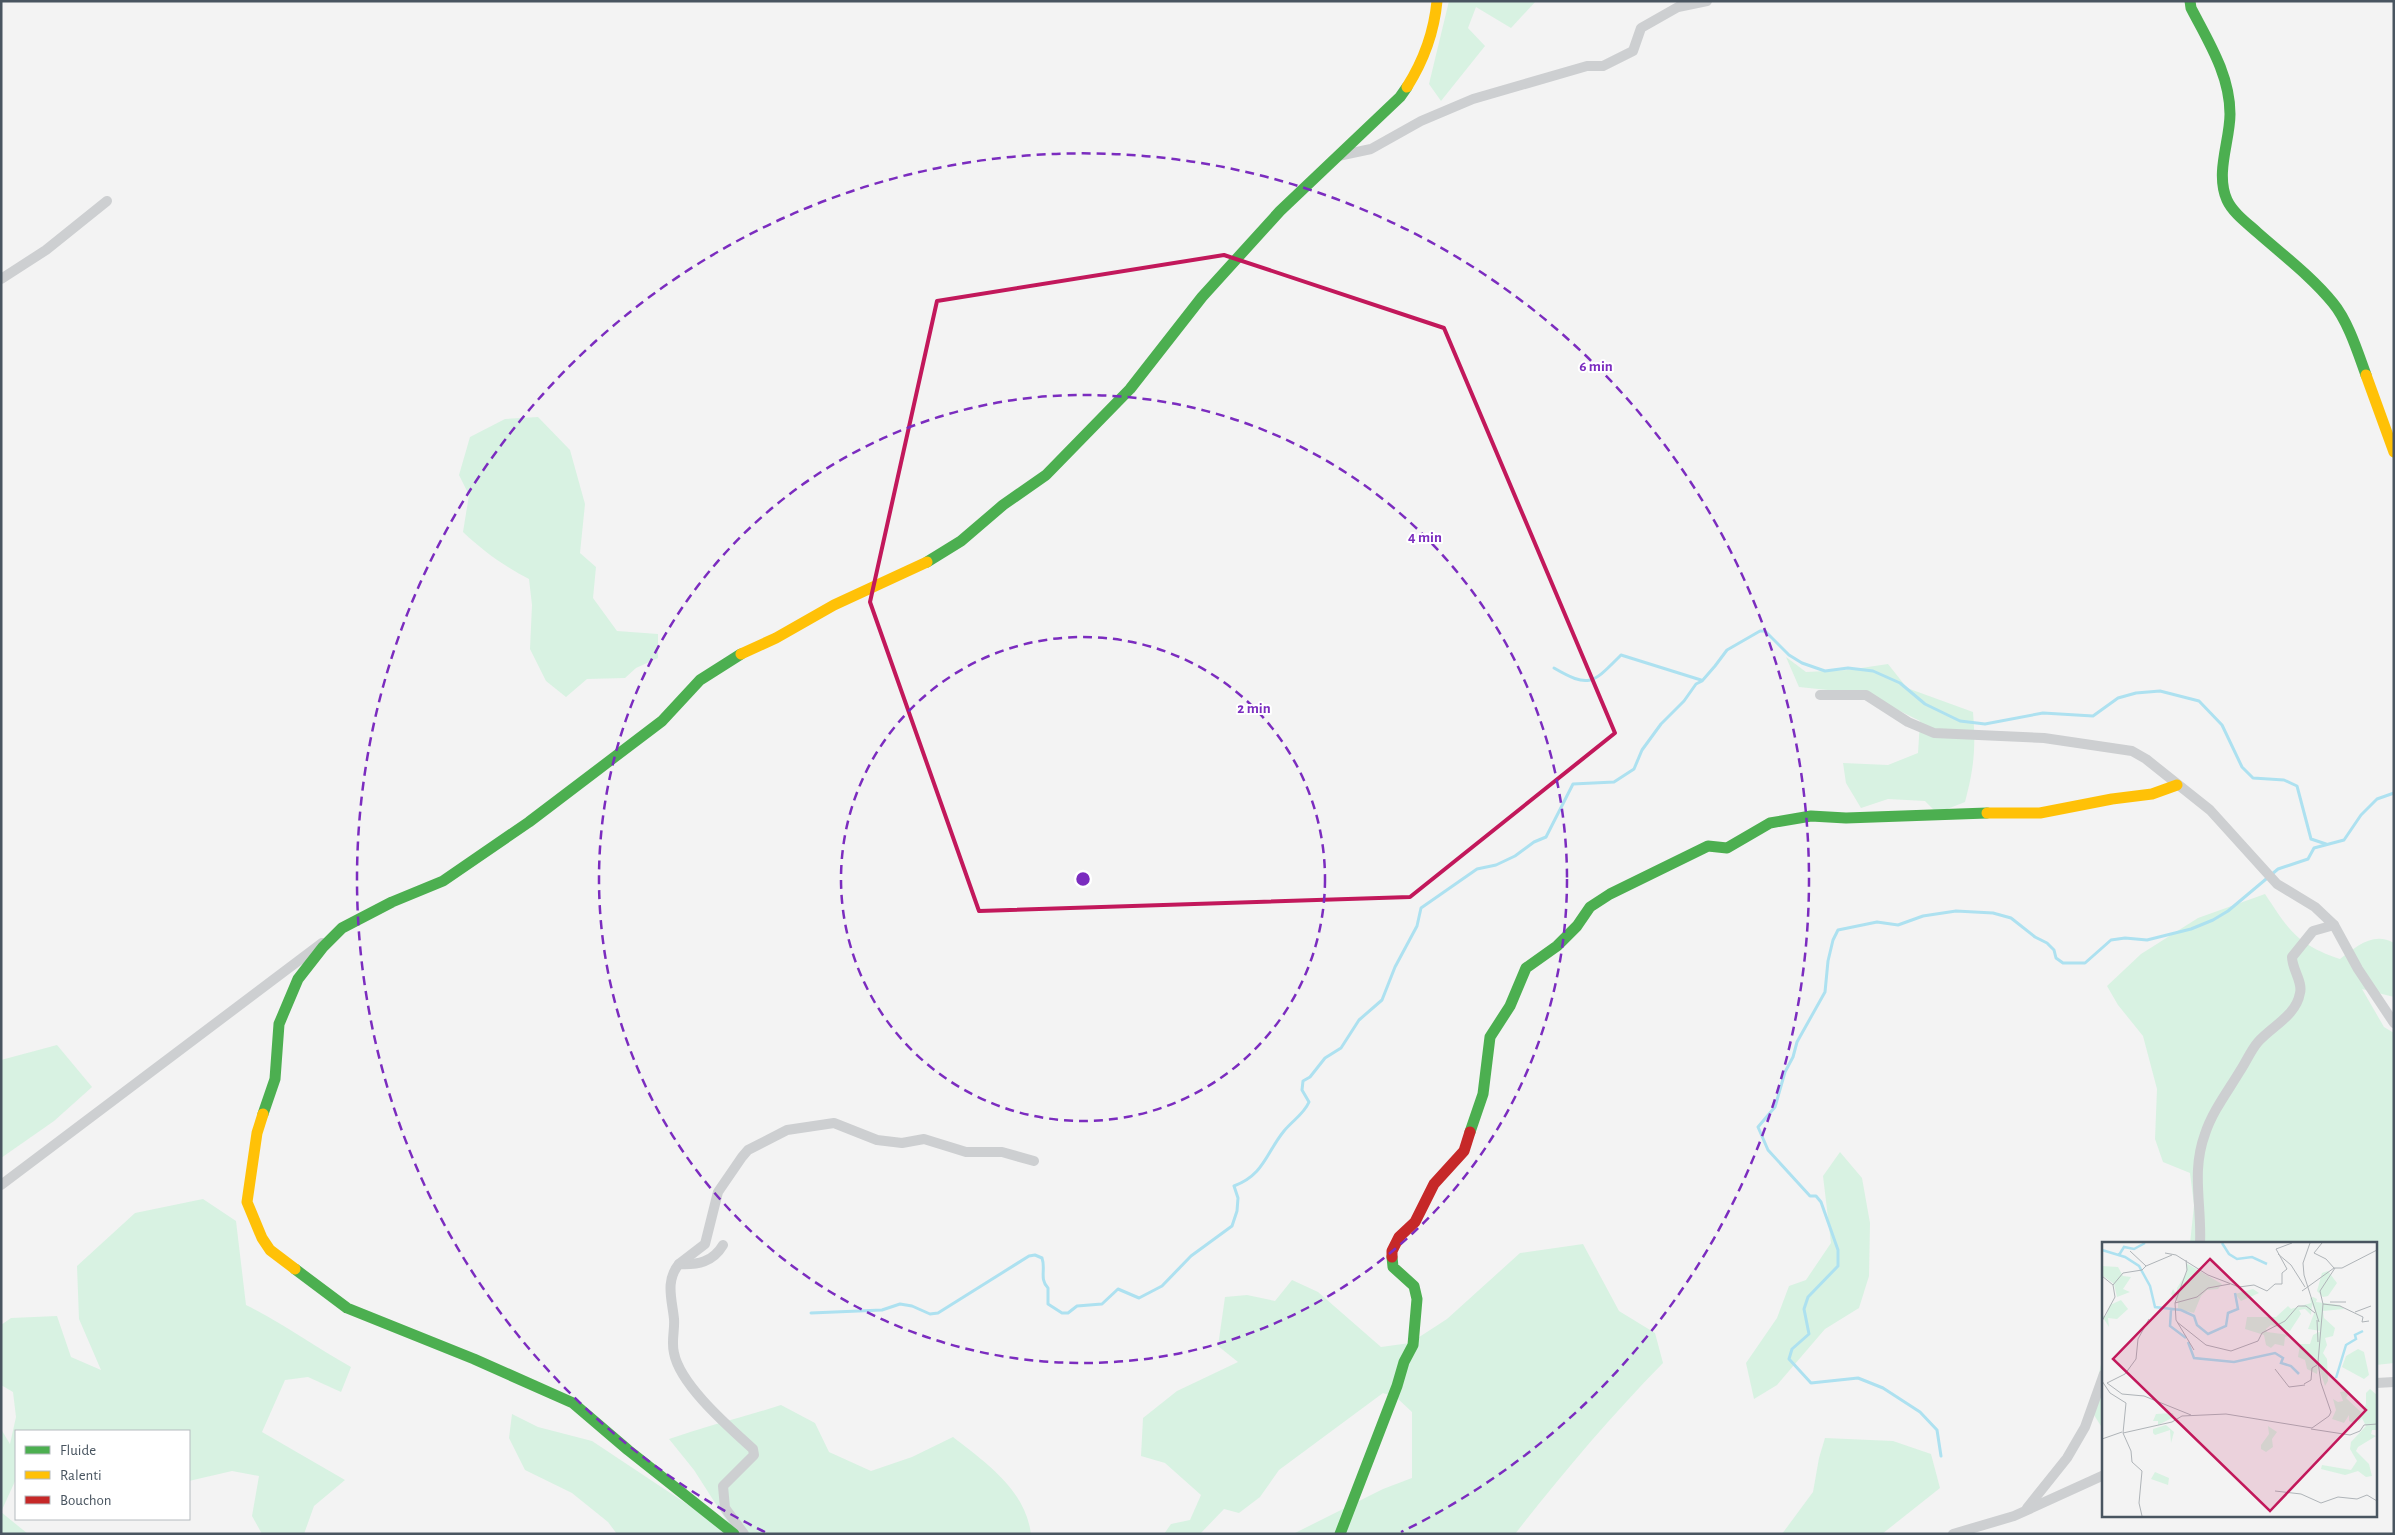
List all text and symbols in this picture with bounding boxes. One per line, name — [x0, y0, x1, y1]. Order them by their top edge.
text: 6 min — [1579, 359, 1613, 374]
text: 4 min — [1408, 530, 1442, 545]
text: 2 min — [1237, 701, 1271, 716]
centre of rings — [1074, 870, 1092, 888]
inset map — [2102, 1242, 2378, 1518]
legend — [15, 1430, 190, 1520]
text: Fluide — [60, 1443, 96, 1458]
text: Ralenti — [60, 1468, 102, 1483]
text: Bouchon — [60, 1493, 111, 1508]

